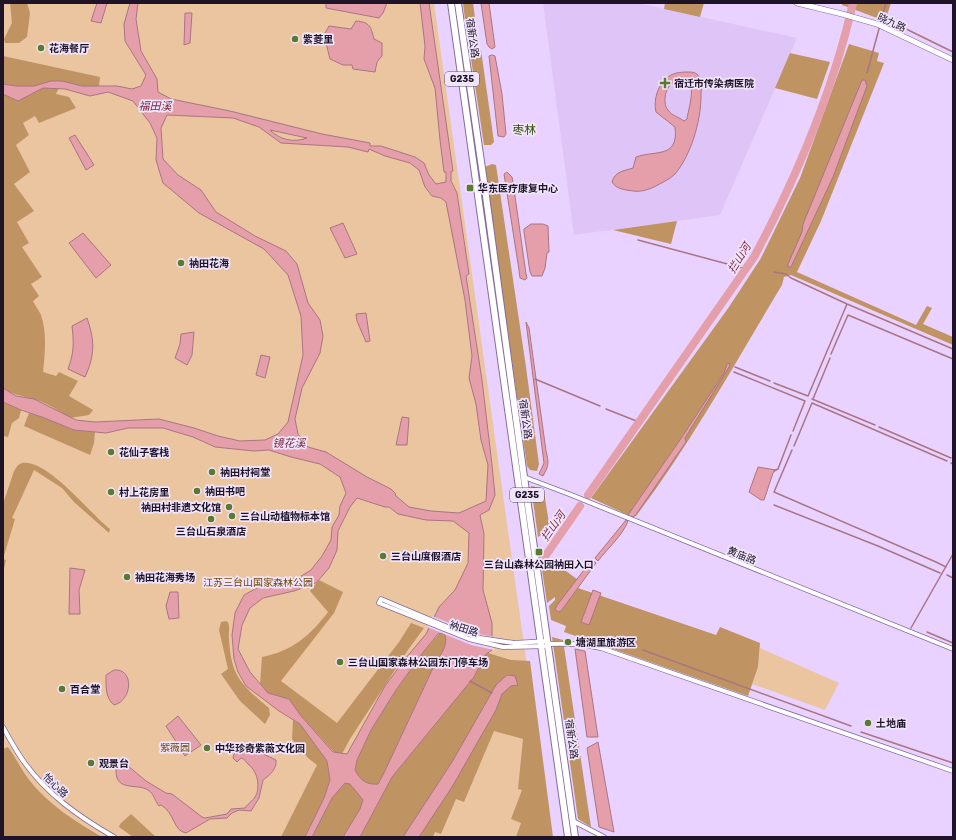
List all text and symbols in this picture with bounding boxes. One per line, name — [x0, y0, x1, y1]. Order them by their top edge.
street label: 晓九路 — [875, 11, 908, 34]
street label: 宿新公路 — [463, 17, 481, 59]
marker: 紫菱里 — [290, 34, 300, 44]
place label: 紫菱里 — [303, 34, 333, 46]
marker: 花海餐厅 — [36, 43, 46, 53]
place label: 花海餐厅 — [49, 43, 89, 55]
road number: G235 — [445, 72, 479, 86]
marker: 宿迁市传染病医院 — [659, 77, 671, 89]
place label: 宿迁市传染病医院 — [674, 77, 754, 90]
water label: 福田溪 — [139, 100, 172, 113]
district label: 枣林 — [512, 123, 536, 137]
place label: 华东医疗康复中心 — [478, 182, 558, 195]
marker: 华东医疗康复中心 — [465, 183, 475, 193]
water label: 拦山河 — [725, 239, 755, 276]
place label: 衲田花海 — [189, 257, 229, 270]
marker: 衲田花海 — [176, 258, 186, 268]
street label: 宿新公路 — [516, 398, 534, 440]
water label: 镜花溪 — [273, 437, 306, 450]
place label: 花仙子客栈 — [119, 446, 169, 459]
marker: 花仙子客栈 — [106, 447, 116, 457]
place label: 衲田村祠堂 — [220, 466, 270, 479]
marker: 衲田村祠堂 — [207, 467, 217, 477]
place label: 衲田书吧 — [205, 485, 245, 498]
place label: 村上花房里 — [119, 486, 169, 499]
marker: 衲田书吧 — [192, 486, 202, 496]
marker: 村上花房里 — [106, 487, 116, 497]
road number: G235 — [510, 488, 544, 502]
place label: 衲田村非遗文化馆 — [141, 501, 221, 514]
marker: 衲田村非遗文化馆 — [224, 502, 234, 512]
water label: 拦山河 — [539, 507, 569, 544]
place label: 三台山动植物标本馆 — [240, 510, 330, 523]
marker: 三台山动植物标本馆 — [227, 511, 237, 521]
marker: 三台山石泉酒店 — [206, 514, 216, 524]
place label: 三台山石泉酒店 — [176, 526, 246, 538]
street label: 黄庙路 — [725, 545, 758, 567]
marker: 三台山森林公园衲田入口 — [534, 547, 544, 557]
marker: 三台山度假酒店 — [378, 551, 388, 561]
place label: 三台山度假酒店 — [391, 551, 461, 563]
place label: 三台山森林公园衲田入口 — [484, 558, 594, 571]
place label: 衲田花海秀场 — [135, 571, 195, 584]
marker: 衲田花海秀场 — [122, 572, 132, 582]
park label: 江苏三台山国家森林公园 — [203, 577, 313, 589]
street label: 衲田路 — [448, 619, 480, 639]
place label: 塘湖里旅游区 — [576, 636, 636, 649]
marker: 塘湖里旅游区 — [563, 637, 573, 647]
marker: 三台山国家森林公园东门停车场 — [335, 657, 345, 667]
place label: 三台山国家森林公园东门停车场 — [348, 657, 488, 669]
marker: 百合堂 — [57, 684, 67, 694]
place label: 百合堂 — [70, 684, 100, 696]
street label: 宿新公路 — [562, 718, 580, 760]
marker: 土地庙 — [863, 718, 873, 728]
place label: 土地庙 — [876, 718, 906, 730]
park label: 紫薇园 — [160, 742, 190, 754]
place label: 中华珍奇紫薇文化园 — [215, 742, 305, 755]
marker: 中华珍奇紫薇文化园 — [202, 743, 212, 753]
marker: 观景台 — [86, 758, 96, 768]
place label: 观景台 — [99, 758, 129, 770]
street label: 怡心路 — [40, 771, 70, 800]

